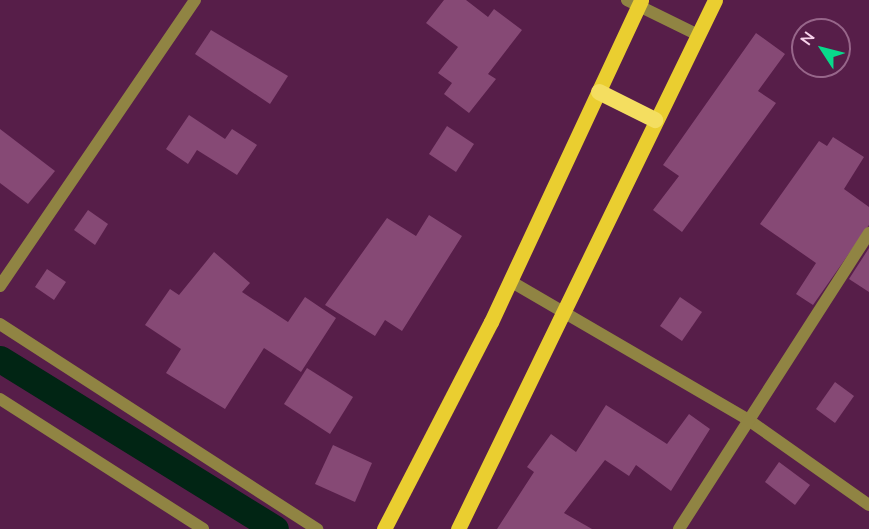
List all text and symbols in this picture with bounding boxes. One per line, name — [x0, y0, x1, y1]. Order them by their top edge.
north arrow — [791, 18, 851, 78]
text: N — [796, 27, 820, 50]

